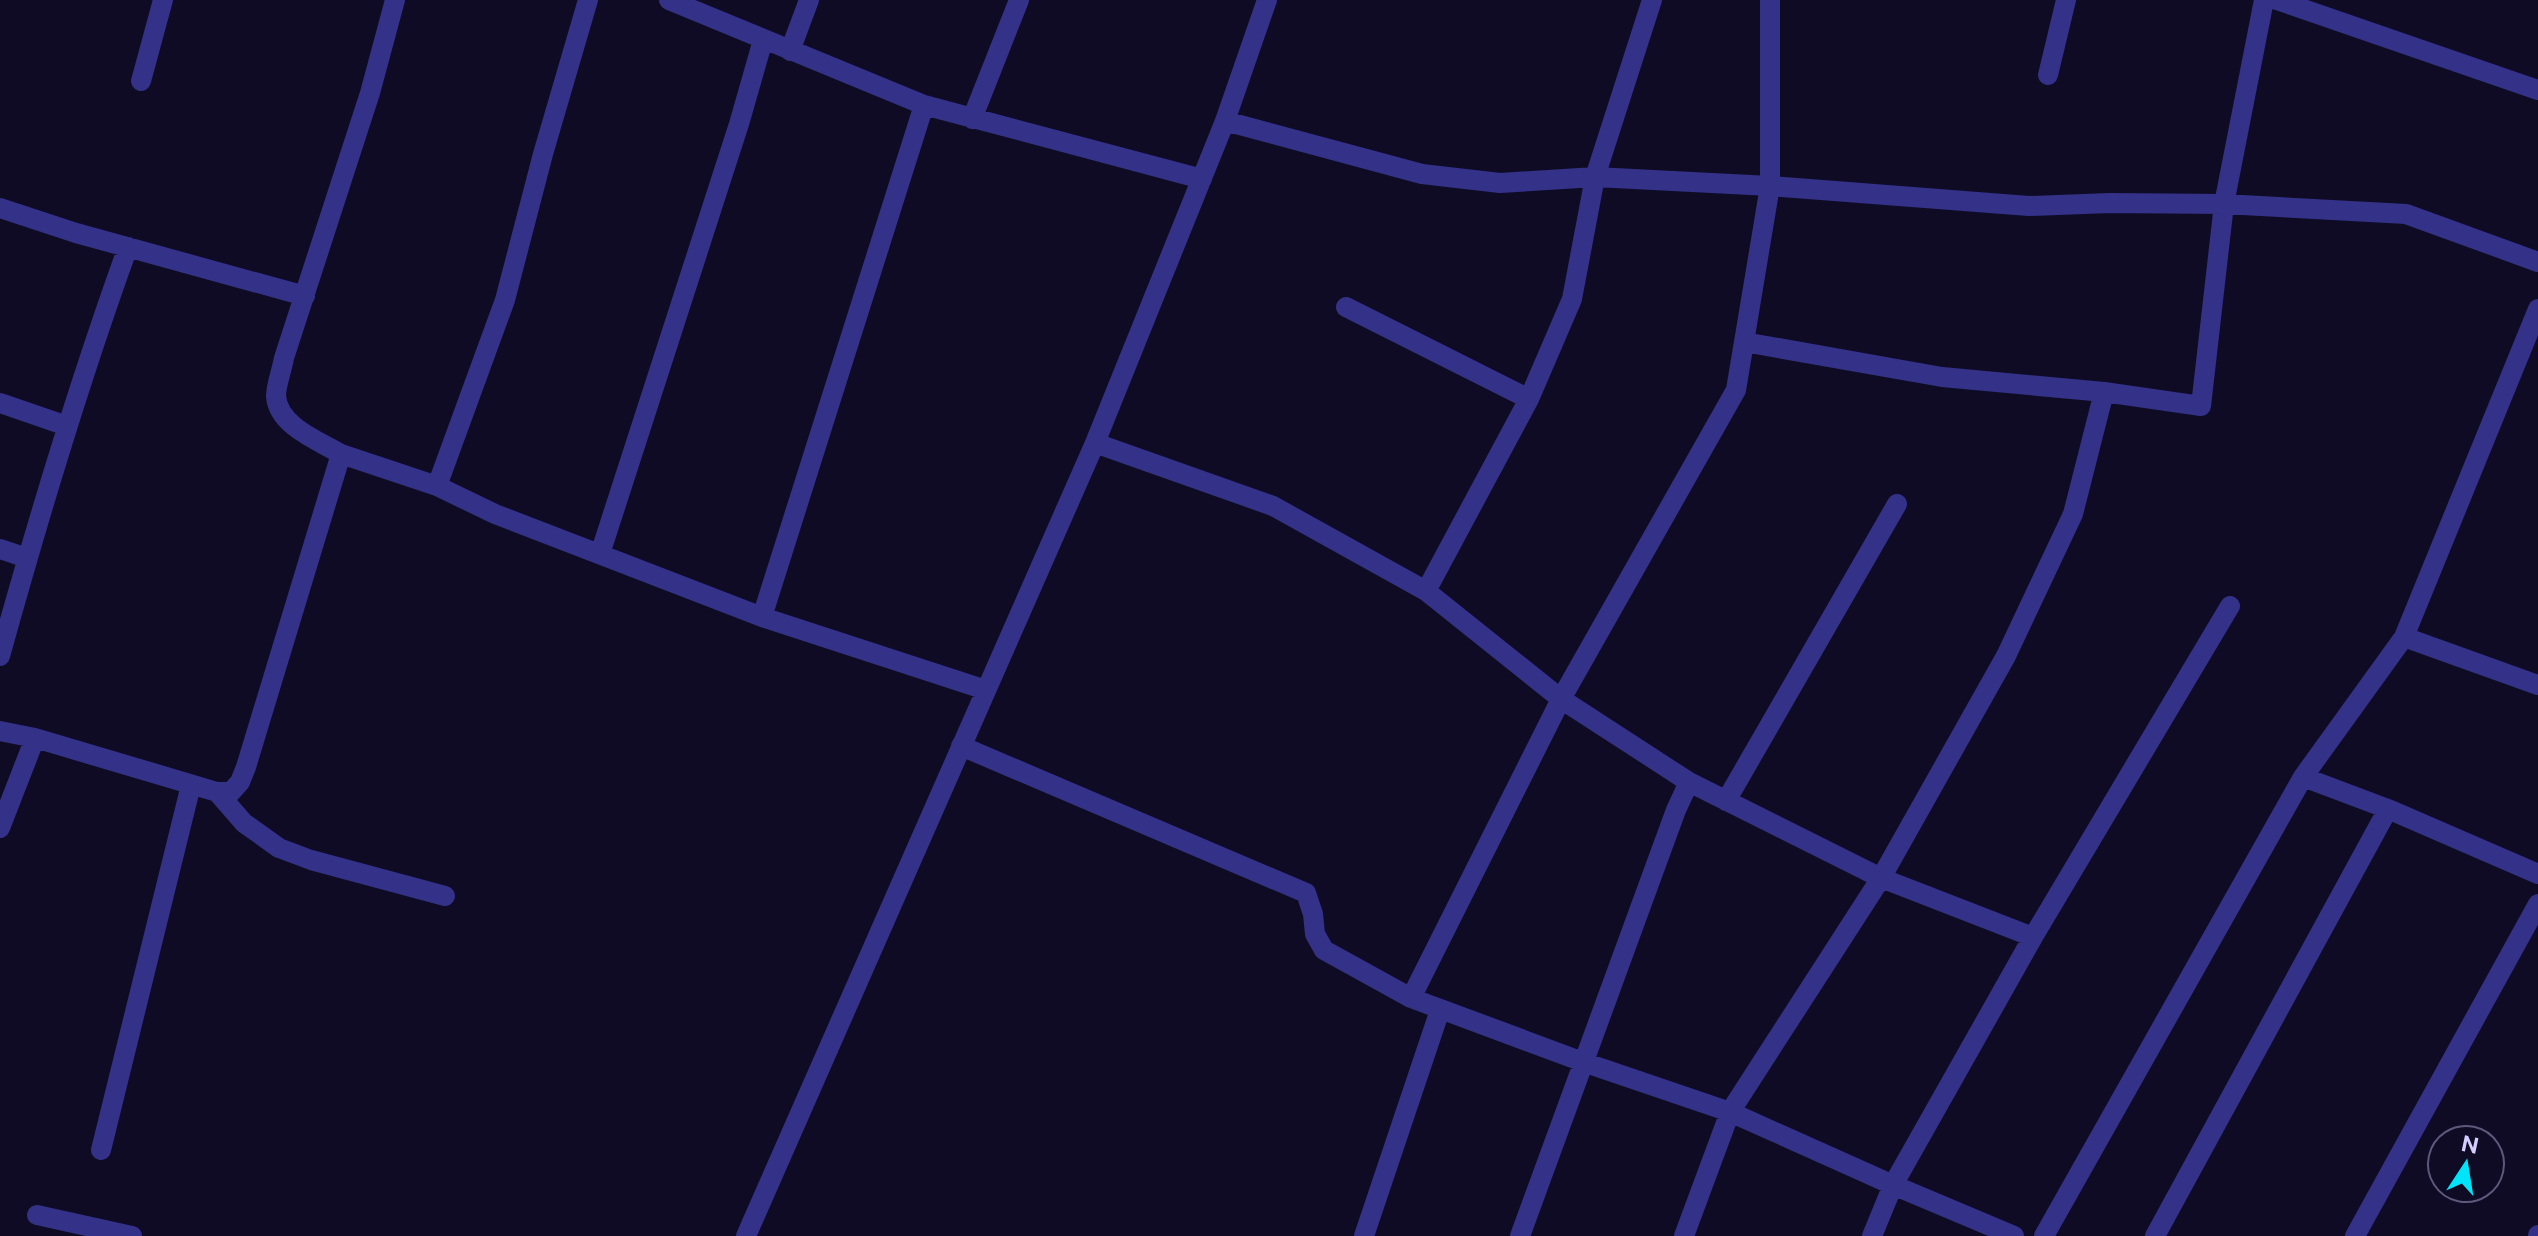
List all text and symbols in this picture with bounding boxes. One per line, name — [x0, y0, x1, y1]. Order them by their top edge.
north arrow — [2426, 1124, 2506, 1204]
text: N — [2459, 1130, 2481, 1159]

